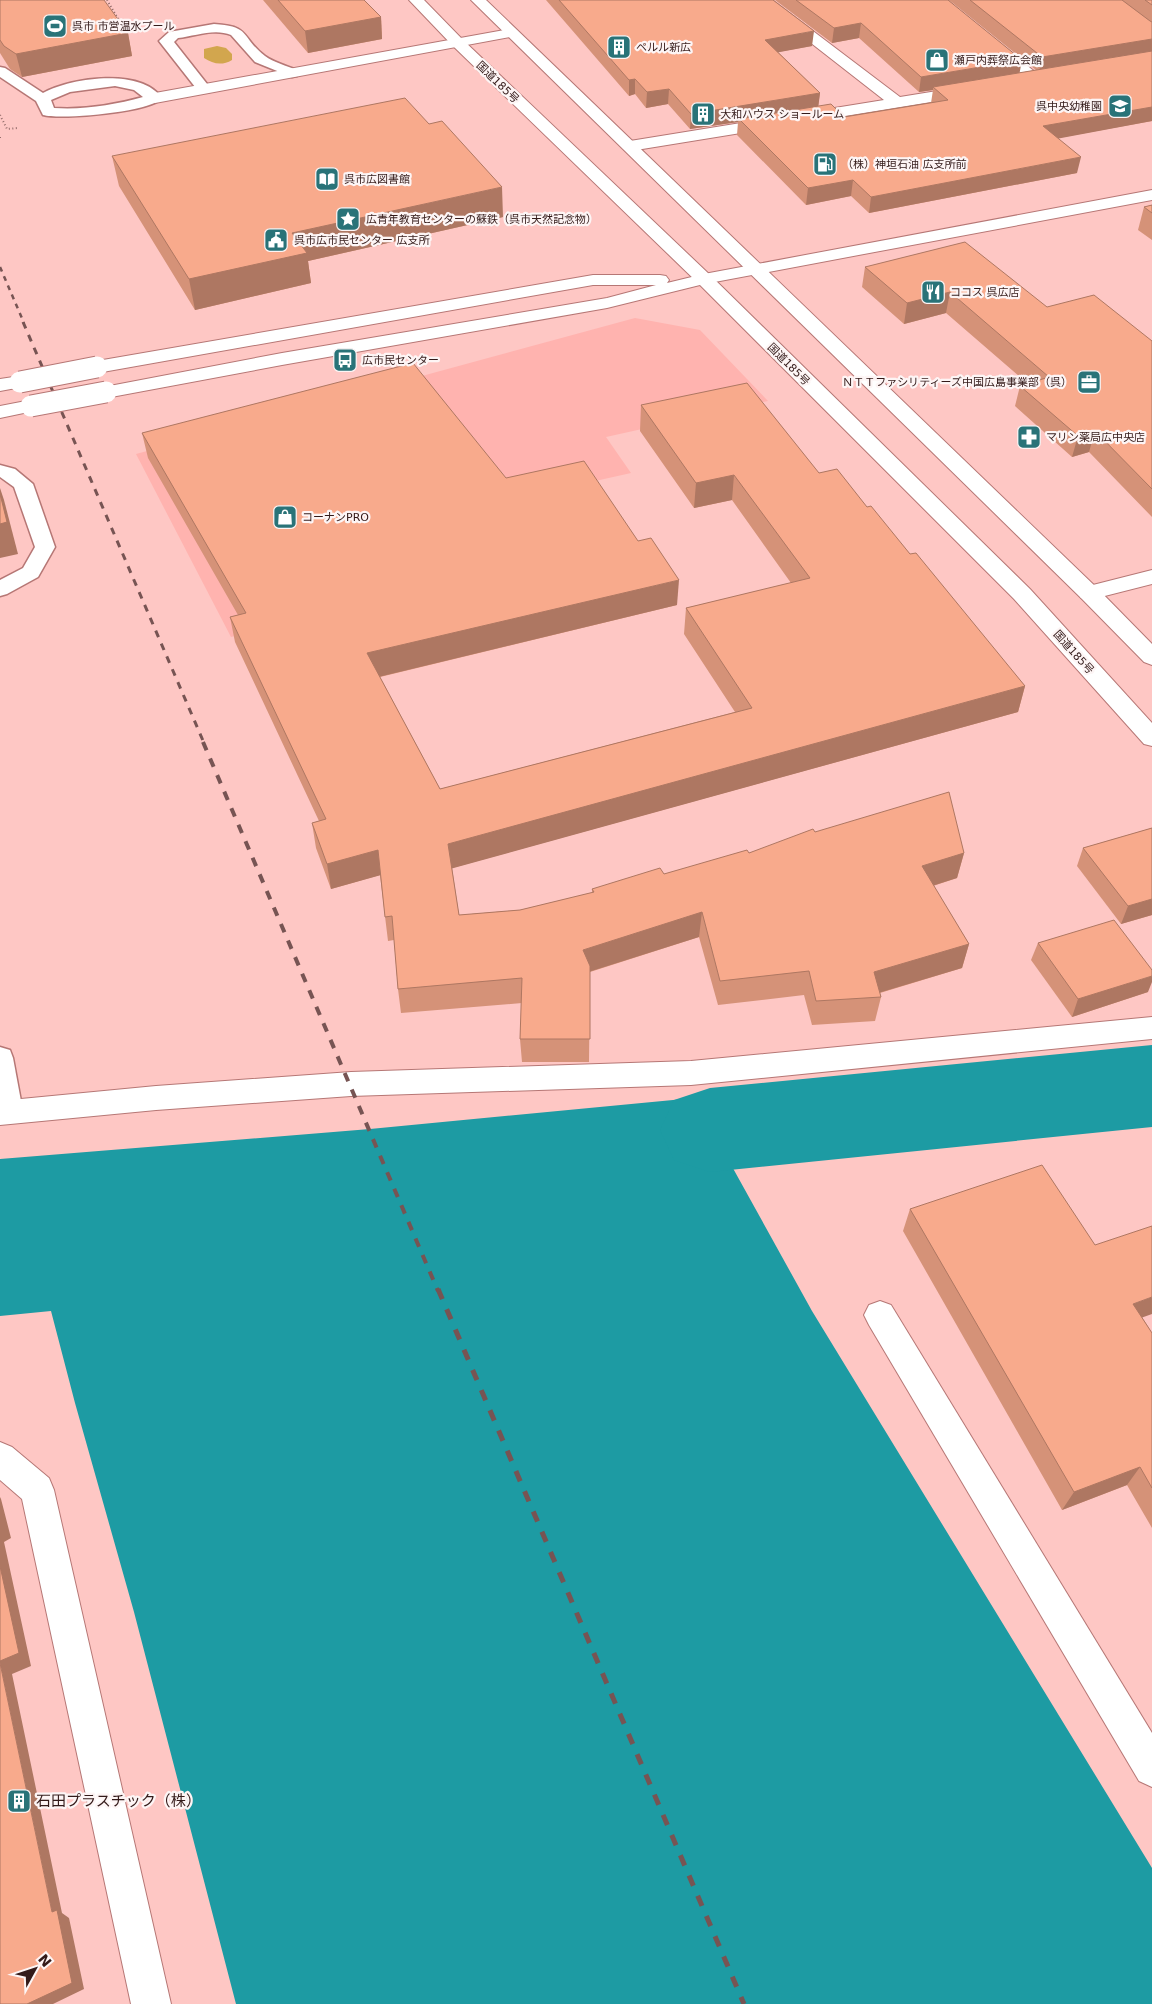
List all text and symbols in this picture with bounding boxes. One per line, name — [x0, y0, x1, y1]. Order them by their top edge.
sports icon: 呉市 市営温水プール — [42, 13, 68, 39]
place label: 呉市 市営温水プール — [72, 20, 175, 33]
building icon: ペルル新広 — [606, 34, 632, 60]
place label: ペルル新広 — [636, 41, 691, 54]
shop icon: 瀬戸内葬祭広会館 — [924, 47, 950, 73]
place label: 瀬戸内葬祭広会館 — [954, 54, 1042, 67]
street label: 国道185号 — [474, 59, 522, 106]
school or university icon: 呉中央幼稚園 — [1107, 93, 1133, 119]
place label: 呉中央幼稚園 — [1036, 100, 1102, 113]
building icon: 大和ハウス ショールーム — [690, 101, 716, 127]
place label: 大和ハウス ショールーム — [720, 108, 844, 121]
fuel station icon: （株）神垣石油 広支所前 — [812, 151, 838, 177]
place label: （株）神垣石油 広支所前 — [842, 158, 967, 171]
library icon: 呉市広図書館 — [314, 166, 340, 192]
place label: 呉市広図書館 — [344, 173, 410, 186]
place icon: 広青年教育センターの蘇鉄（呉市天然記念物） — [335, 206, 361, 232]
place label: 広青年教育センターの蘇鉄（呉市天然記念物） — [366, 213, 597, 226]
public building icon: 呉市広市民センター 広支所 — [263, 227, 289, 253]
place label: 呉市広市民センター 広支所 — [294, 234, 430, 247]
restaurant icon: ココス 呉広店 — [920, 279, 946, 305]
place label: ココス 呉広店 — [950, 286, 1020, 299]
street label: 国道185号 — [765, 341, 812, 388]
bus stop icon: 広市民センター — [332, 347, 358, 373]
place label: 広市民センター — [362, 354, 439, 367]
office icon: ＮＴＴファシリティーズ中国広島事業部（呉） — [1076, 369, 1102, 395]
place label: ＮＴＴファシリティーズ中国広島事業部（呉） — [842, 376, 1072, 389]
pharmacy icon: マリン薬局広中央店 — [1016, 424, 1042, 450]
place label: マリン薬局広中央店 — [1046, 431, 1145, 444]
shop icon: コーナンPRO — [272, 504, 298, 530]
place label: コーナンPRO — [302, 511, 369, 524]
street label: 国道185号 — [1051, 628, 1097, 677]
building icon: 石田プラスチック（株） — [6, 1788, 32, 1814]
place label: 石田プラスチック（株） — [36, 1792, 201, 1810]
north arrow — [10, 1944, 60, 1994]
text: N — [35, 1951, 55, 1970]

